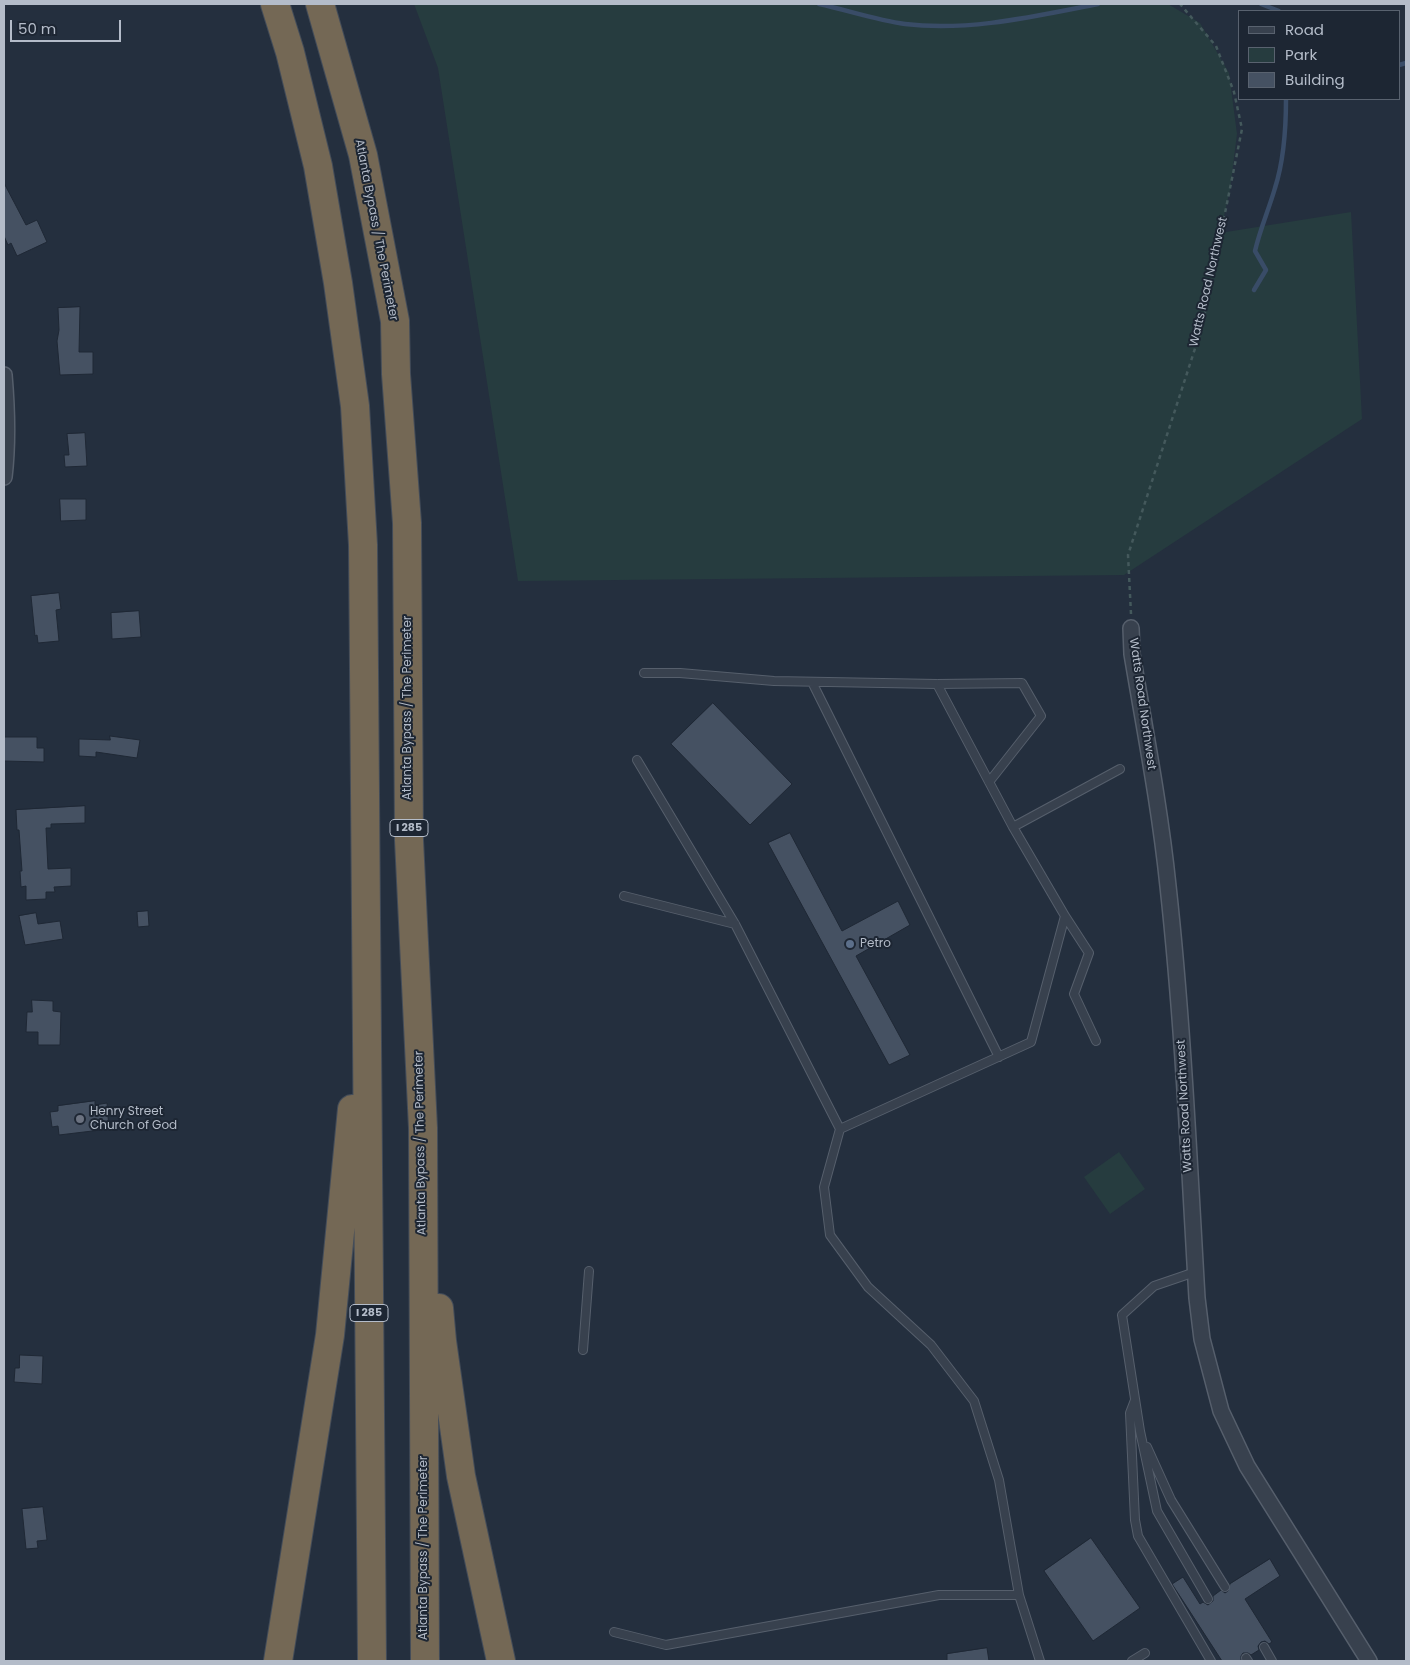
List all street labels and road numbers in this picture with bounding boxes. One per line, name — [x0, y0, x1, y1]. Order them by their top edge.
street label: Atlanta Bypass / The Perimeter — [351, 138, 401, 322]
street label: Watts Road Northwest — [1187, 216, 1231, 348]
street label: Atlanta Bypass / The Perimeter — [401, 616, 415, 800]
street label: Watts Road Northwest — [1126, 637, 1158, 771]
road number: I 285 — [390, 820, 428, 836]
street label: Watts Road Northwest — [1174, 1039, 1196, 1173]
street label: Atlanta Bypass / The Perimeter — [412, 1051, 430, 1235]
road number: I 285 — [350, 1305, 388, 1322]
street label: Atlanta Bypass / The Perimeter — [417, 1456, 431, 1640]

